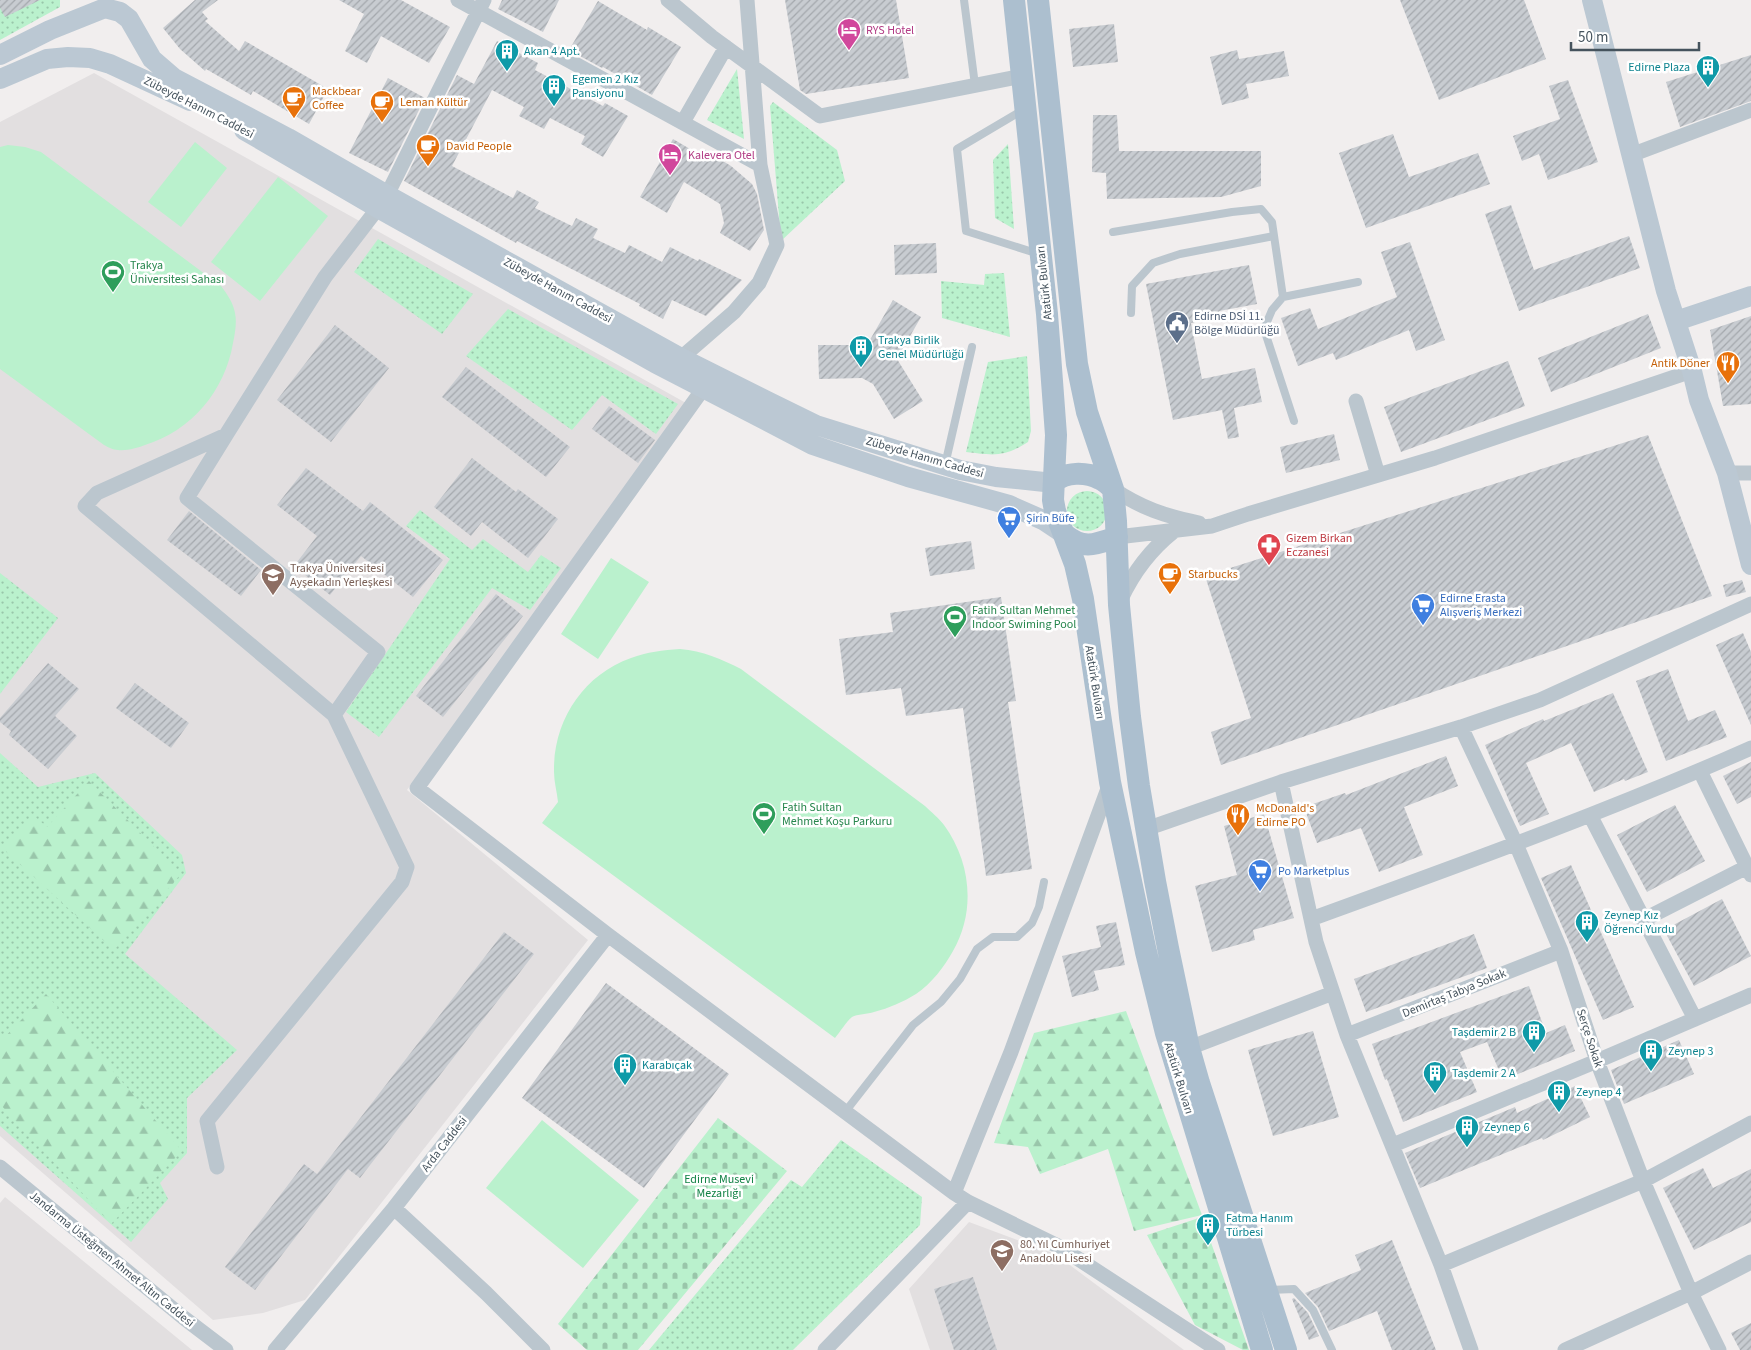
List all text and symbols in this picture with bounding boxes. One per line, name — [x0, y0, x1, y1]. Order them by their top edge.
hotel icon: RYS Hotel — [836, 17, 862, 51]
scale bar — [1571, 20, 1698, 52]
place label: RYS Hotel — [866, 22, 914, 39]
text: 50 m — [1578, 27, 1608, 48]
building icon: Akan 4 Apt. — [494, 38, 520, 72]
place label: Akan 4 Apt. — [524, 43, 580, 60]
building icon: Edirne Plaza — [1695, 54, 1721, 88]
place label: Edirne Plaza — [1628, 59, 1690, 76]
place label: Egemen 2 Kız Pansiyonu — [572, 71, 638, 102]
street label: Zübeyde Hanım Caddesi — [141, 72, 257, 143]
building icon: Egemen 2 Kız Pansiyonu — [541, 73, 567, 107]
place label: Mackbear Coffee — [312, 83, 362, 114]
cafe icon: Mackbear Coffee — [281, 85, 307, 119]
cafe icon: Leman Kültür — [369, 89, 395, 123]
place label: Leman Kültür — [400, 94, 469, 111]
cafe icon: David People — [415, 133, 441, 167]
place label: David People — [446, 138, 512, 155]
hotel icon: Kalevera Otel — [657, 142, 683, 176]
place label: Kalevera Otel — [688, 147, 755, 164]
street label: Atatürk Bulvarı — [1032, 245, 1057, 321]
street label: Zübeyde Hanım Caddesi — [500, 253, 615, 327]
place label: Trakya Üniversitesi Sahası — [130, 257, 224, 288]
sports icon: Trakya Üniversitesi Sahası — [100, 259, 126, 293]
place label: Edirne DSİ 11. Bölge Müdürlüğü — [1194, 308, 1280, 339]
public building icon: Edirne DSİ 11. Bölge Müdürlüğü — [1164, 310, 1190, 344]
place label: Trakya Birlik Genel Müdürlüğü — [878, 332, 964, 363]
building icon: Trakya Birlik Genel Müdürlüğü — [848, 334, 874, 368]
restaurant icon: Antik Döner — [1715, 350, 1741, 384]
place label: Antik Döner — [1651, 355, 1711, 372]
street label: Zübeyde Hanım Caddesi — [864, 433, 986, 482]
supermarket icon: Şirin Büfe — [996, 505, 1022, 539]
place label: Şirin Büfe — [1026, 510, 1074, 527]
place label: Gizem Birkan Eczanesi — [1286, 530, 1352, 561]
pharmacy icon: Gizem Birkan Eczanesi — [1256, 532, 1282, 566]
place label: Trakya Üniversitesi Ayşekadın Yerleşkesi — [290, 560, 393, 591]
cafe icon: Starbucks — [1157, 561, 1183, 595]
school or university icon: Trakya Üniversitesi Ayşekadın Yerleşkesi — [260, 562, 286, 596]
place label: Starbucks — [1188, 566, 1238, 583]
place label: Edirne Erasta Alışveriş Merkezi — [1440, 590, 1522, 621]
supermarket icon: Edirne Erasta Alışveriş Merkezi — [1410, 592, 1436, 626]
place label: Fatih Sultan Mehmet Indoor Swiming Pool — [972, 602, 1076, 633]
sports icon: Fatih Sultan Mehmet Indoor Swiming Pool — [942, 604, 968, 638]
street label: Atatürk Bulvarı — [1080, 644, 1109, 720]
place label: Fatih Sultan Mehmet Koşu Parkuru — [782, 799, 892, 830]
place label: McDonald's Edirne PO — [1256, 800, 1314, 831]
sports icon: Fatih Sultan Mehmet Koşu Parkuru — [751, 801, 777, 835]
restaurant icon: McDonald's Edirne PO — [1225, 802, 1251, 836]
supermarket icon: Po Marketplus — [1247, 858, 1273, 892]
place label: Po Marketplus — [1278, 863, 1349, 880]
place label: Zeynep Kız Öğrenci Yurdu — [1604, 907, 1674, 938]
building icon: Zeynep Kız Öğrenci Yurdu — [1574, 909, 1600, 943]
street label: Demirtaş Tabya Sokak — [1400, 965, 1509, 1022]
street label: Serçe Sokak — [1572, 1007, 1607, 1070]
building icon: Taşdemir 2 B — [1521, 1019, 1547, 1053]
place label: Taşdemir 2 B — [1452, 1024, 1516, 1041]
building icon: Zeynep 3 — [1638, 1038, 1664, 1072]
street label: Atatürk Bulvarı — [1160, 1040, 1198, 1116]
place label: Zeynep 3 — [1668, 1043, 1713, 1060]
building icon: Karabıçak — [612, 1052, 638, 1086]
place label: Karabıçak — [642, 1057, 692, 1074]
building icon: Taşdemir 2 A — [1422, 1060, 1448, 1094]
place label: Taşdemir 2 A — [1452, 1065, 1516, 1082]
building icon: Zeynep 4 — [1546, 1079, 1572, 1113]
place label: Zeynep 4 — [1576, 1084, 1621, 1101]
street label: Arda Caddesi — [417, 1113, 471, 1175]
building icon: Zeynep 6 — [1454, 1114, 1480, 1148]
place label: Zeynep 6 — [1484, 1119, 1529, 1136]
park label: Edirne Musevi Mezarlığı — [684, 1171, 754, 1202]
street label: Jandarma Üsteğmen Ahmet Altın Caddesi — [26, 1187, 198, 1331]
place label: Fatma Hanım Türbesi — [1226, 1210, 1293, 1241]
building icon: Fatma Hanım Türbesi — [1195, 1212, 1221, 1246]
place label: 80. Yıl Cumhuriyet Anadolu Lisesi — [1020, 1236, 1110, 1267]
school or university icon: 80. Yıl Cumhuriyet Anadolu Lisesi — [989, 1238, 1015, 1272]

